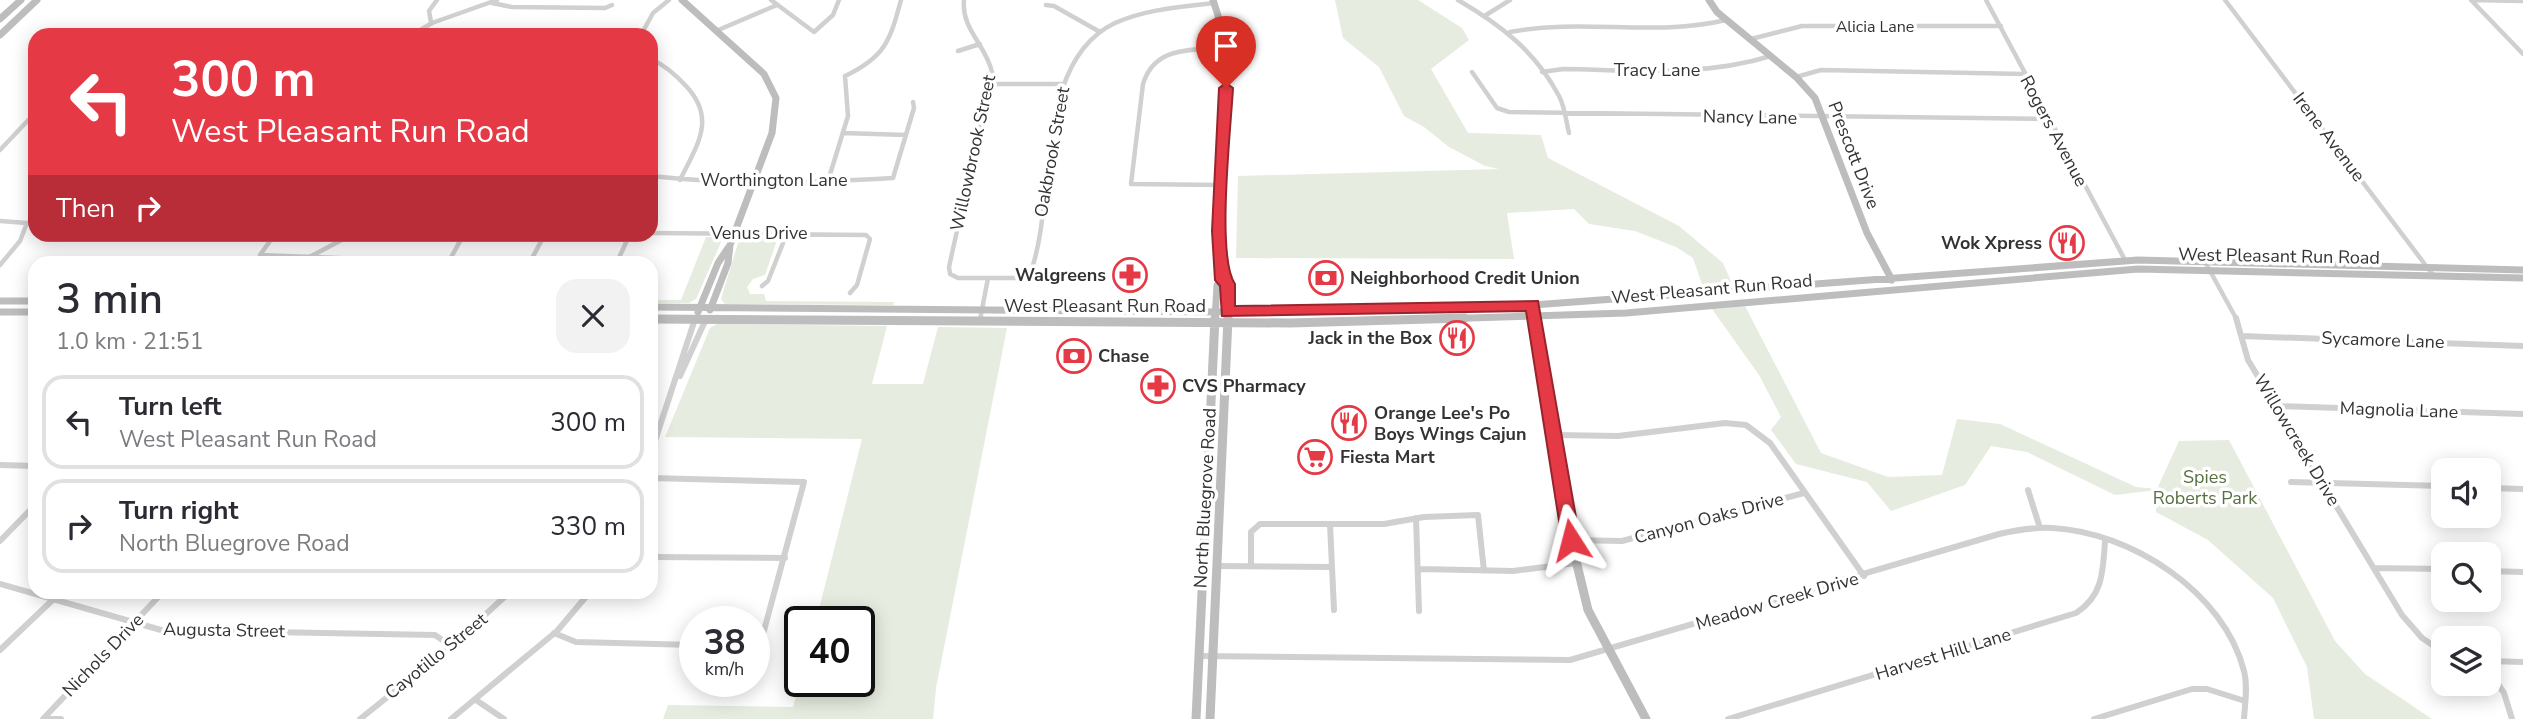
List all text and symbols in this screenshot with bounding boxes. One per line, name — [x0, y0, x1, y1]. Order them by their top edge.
pin — [1196, 16, 1256, 88]
street label: Alicia Lane — [1836, 16, 1914, 38]
icon: arrive — [1207, 27, 1245, 65]
text: 300 m — [171, 46, 315, 113]
icon: left — [56, 56, 147, 147]
street label: Tracy Lane — [1614, 58, 1700, 82]
street label: Rogers Avenue — [2015, 71, 2093, 191]
street label: Willowbrook Street — [945, 72, 1001, 233]
street label: Oakbrook Street — [1029, 84, 1075, 219]
street label: Irene Avenue — [2287, 87, 2371, 187]
street label: Prescott Drive — [1822, 98, 1886, 212]
street label: Nancy Lane — [1703, 104, 1797, 130]
text: West Pleasant Run Road — [171, 110, 530, 153]
street label: Worthington Lane — [700, 168, 848, 192]
icon: right — [129, 189, 167, 227]
text: Then — [56, 191, 115, 226]
street label: Venus Drive — [709, 221, 808, 245]
restaurant icon: Wok Xpress — [2048, 224, 2086, 262]
place label: Wok Xpress — [1941, 231, 2042, 255]
street label: West Pleasant Run Road — [2178, 242, 2380, 270]
pharmacy icon: Walgreens — [1111, 256, 1149, 294]
bank icon: Neighborhood Credit Union — [1307, 259, 1345, 297]
place label: Walgreens — [1015, 263, 1106, 287]
place label: Neighborhood Credit Union — [1350, 266, 1580, 290]
street label: West Pleasant Run Road — [1610, 268, 1814, 310]
text: 3 min — [56, 271, 163, 328]
button: close — [556, 279, 630, 353]
street label: West Pleasant Run Road — [1004, 294, 1206, 318]
restaurant icon: Jack in the Box — [1438, 319, 1476, 357]
text: 1.0 km · 21:51 — [56, 326, 203, 357]
place label: Jack in the Box — [1307, 326, 1432, 350]
street label: Sycamore Lane — [2321, 326, 2445, 354]
bank icon: Chase — [1055, 337, 1093, 375]
place label: Chase — [1098, 344, 1149, 368]
pharmacy icon: CVS Pharmacy — [1139, 367, 1177, 405]
street label: Willowcreek Drive — [2248, 370, 2346, 510]
place label: CVS Pharmacy — [1182, 374, 1306, 398]
text: Turn left — [119, 389, 222, 424]
street label: Magnolia Lane — [2339, 396, 2459, 424]
place label: Orange Lee's Po Boys Wings Cajun — [1374, 401, 1527, 446]
icon: left — [60, 403, 98, 441]
restaurant icon: Orange Lee's Po Boys Wings Cajun — [1330, 404, 1368, 442]
text: 300 m — [550, 405, 626, 440]
street label: North Bluegrove Road — [1188, 407, 1222, 589]
text: West Pleasant Run Road — [119, 424, 377, 455]
supermarket icon: Fiesta Mart — [1296, 438, 1334, 476]
place label: Fiesta Mart — [1340, 445, 1435, 469]
map controls — [2431, 458, 2501, 696]
button: sound — [2431, 458, 2501, 528]
park label: Spies Roberts Park — [2153, 465, 2258, 510]
street label: Canyon Oaks Drive — [1632, 487, 1786, 549]
text: Turn right — [119, 493, 238, 528]
position arrow — [1534, 503, 1608, 577]
icon: right — [60, 507, 98, 545]
text: 330 m — [550, 509, 626, 544]
text: North Bluegrove Road — [119, 528, 350, 559]
button: search — [2431, 542, 2501, 612]
street label: Meadow Creek Drive — [1693, 566, 1861, 636]
speed limit sign: 40 — [784, 606, 875, 697]
street label: Cayotillo Street — [380, 607, 493, 705]
street label: Nichols Drive — [57, 608, 149, 702]
street label: Augusta Street — [163, 617, 286, 643]
text: 38 — [703, 619, 746, 666]
street label: Harvest Hill Lane — [1872, 622, 2014, 686]
button: layers — [2431, 626, 2501, 696]
text: km/h — [705, 657, 744, 681]

